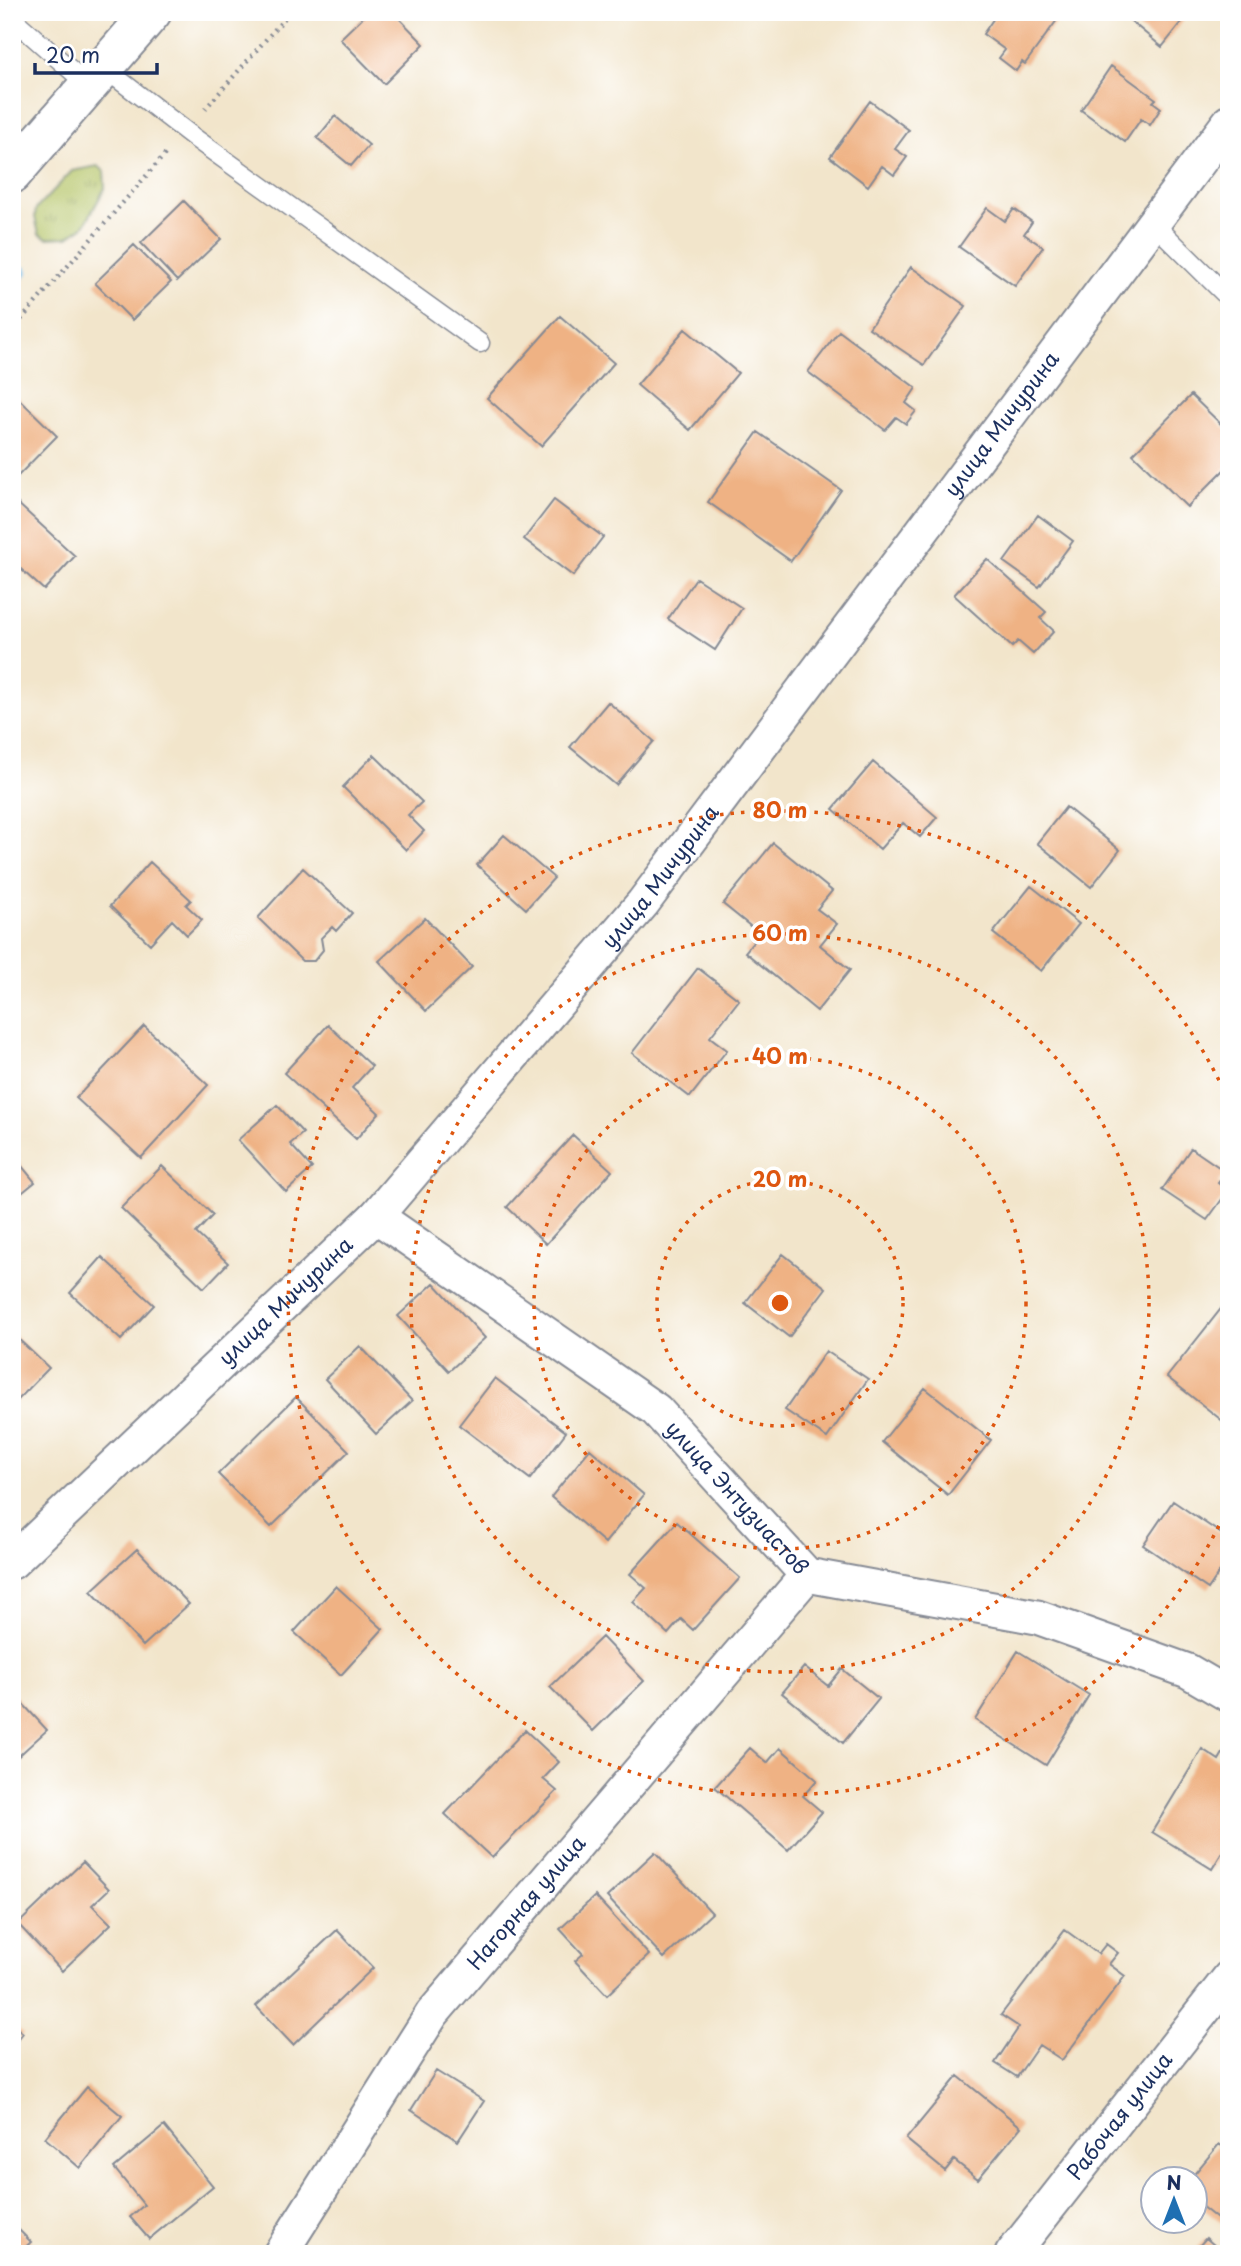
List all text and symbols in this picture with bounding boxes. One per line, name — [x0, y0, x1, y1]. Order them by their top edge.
scale bar — [35, 32, 158, 76]
text: 20 m — [46, 38, 100, 70]
street label: улица Мичурина — [935, 343, 1066, 503]
text: 80 m — [753, 793, 807, 825]
street label: улица Мичурина — [593, 796, 726, 955]
text: 60 m — [752, 916, 808, 948]
text: 40 m — [752, 1039, 808, 1071]
text: 20 m — [753, 1162, 807, 1194]
street label: улица Мичурина — [210, 1228, 360, 1372]
centre of rings — [768, 1291, 792, 1315]
street label: улица Энтузиастов — [659, 1412, 817, 1581]
street label: Нагорная улица — [458, 1827, 593, 1976]
street label: Рабочая улица — [1058, 2044, 1179, 2186]
north arrow — [1140, 2164, 1210, 2234]
text: N — [1166, 2168, 1182, 2196]

